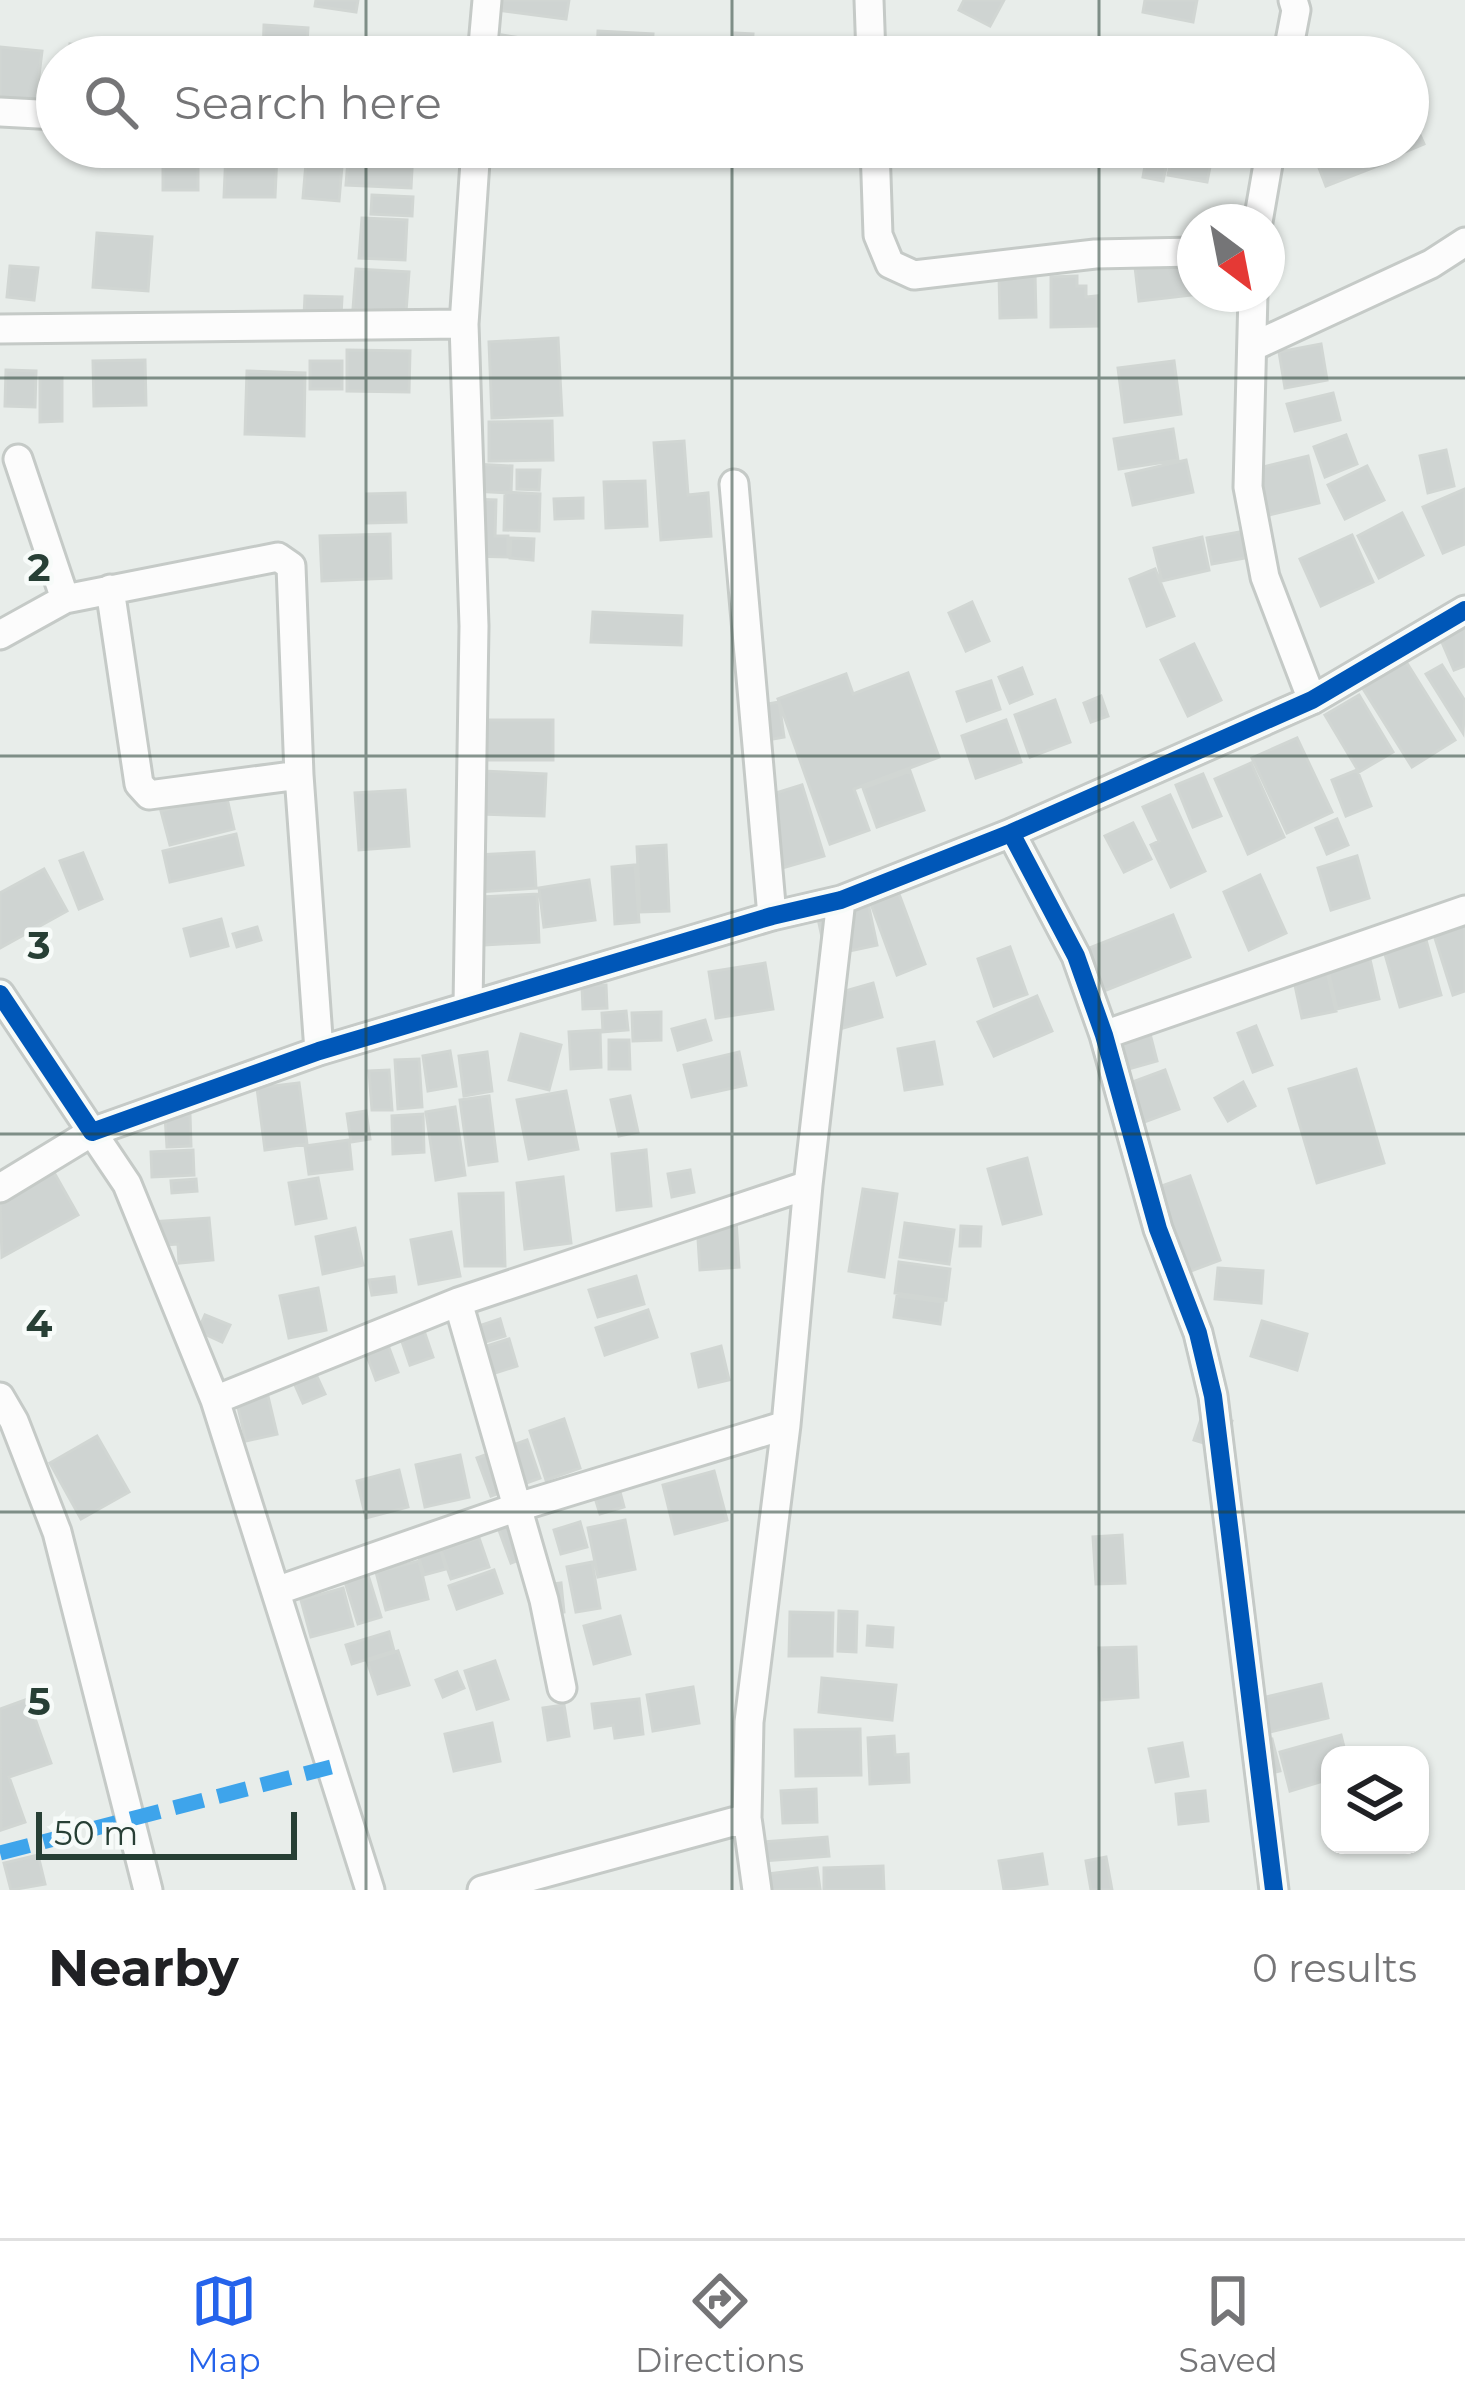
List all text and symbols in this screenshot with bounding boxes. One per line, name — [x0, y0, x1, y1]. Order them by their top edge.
search box — [36, 36, 1429, 168]
icon: search — [78, 69, 144, 135]
text: Search here — [174, 75, 442, 130]
north arrow — [1177, 204, 1285, 312]
text: 2 — [27, 543, 51, 591]
text: 3 — [26, 921, 51, 969]
text: 4 — [26, 1299, 53, 1347]
text: 5 — [27, 1677, 51, 1725]
map controls — [1321, 1746, 1429, 1854]
button: layers — [1321, 1746, 1429, 1854]
scale bar — [36, 1806, 297, 1859]
text: 50 m — [54, 1813, 138, 1853]
text: Nearby — [48, 1937, 239, 1999]
text: 0 results — [1252, 1944, 1417, 1992]
tab: Map — [187, 2268, 261, 2380]
tab: Directions — [635, 2268, 804, 2380]
tab: Saved — [1179, 2268, 1278, 2380]

